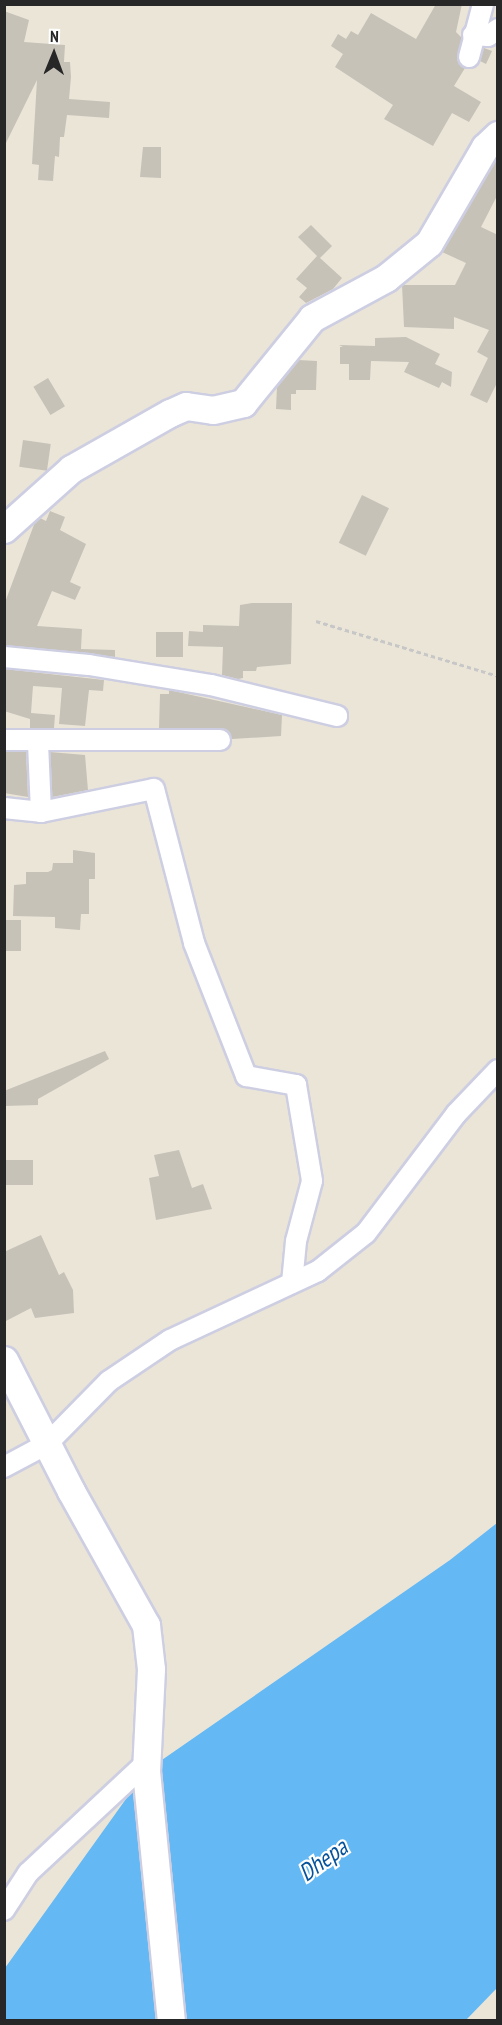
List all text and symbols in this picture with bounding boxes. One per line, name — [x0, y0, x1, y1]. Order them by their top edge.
north arrow — [24, 24, 84, 84]
text: N — [50, 26, 59, 46]
water label: Dhepa — [293, 1833, 353, 1887]

